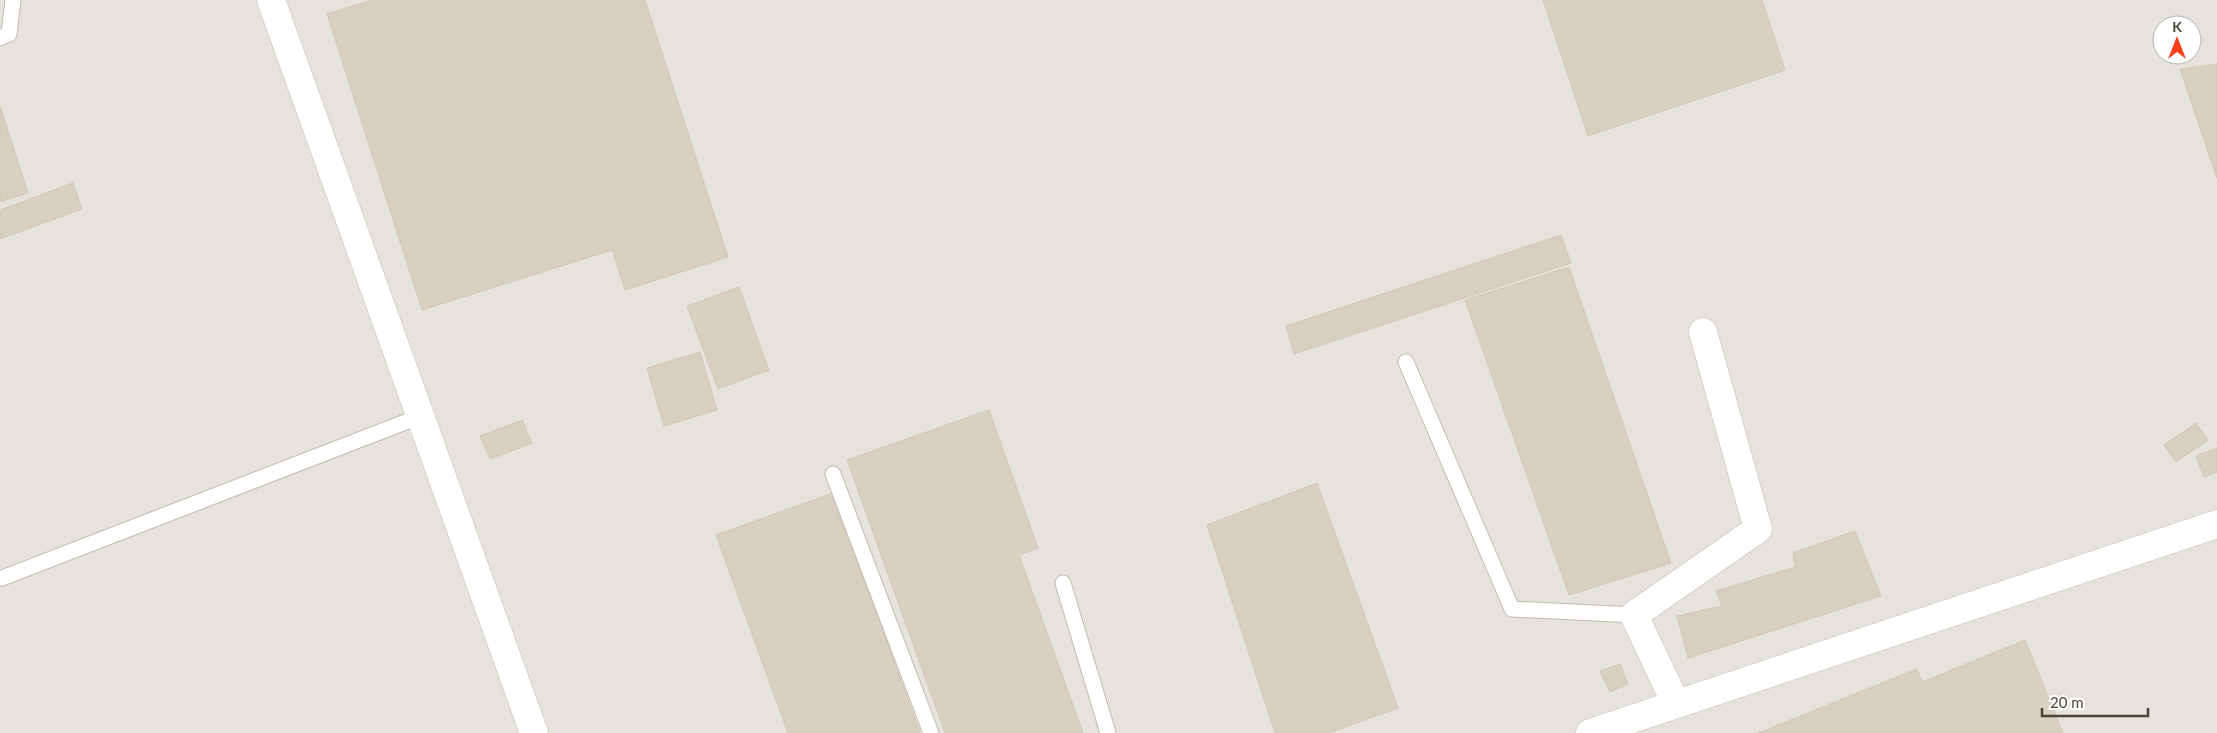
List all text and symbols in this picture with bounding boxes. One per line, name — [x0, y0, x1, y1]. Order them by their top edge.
north arrow — [2152, 15, 2202, 65]
text: K — [2172, 18, 2182, 35]
scale bar — [2042, 686, 2148, 718]
text: 20 m — [2050, 693, 2084, 711]

